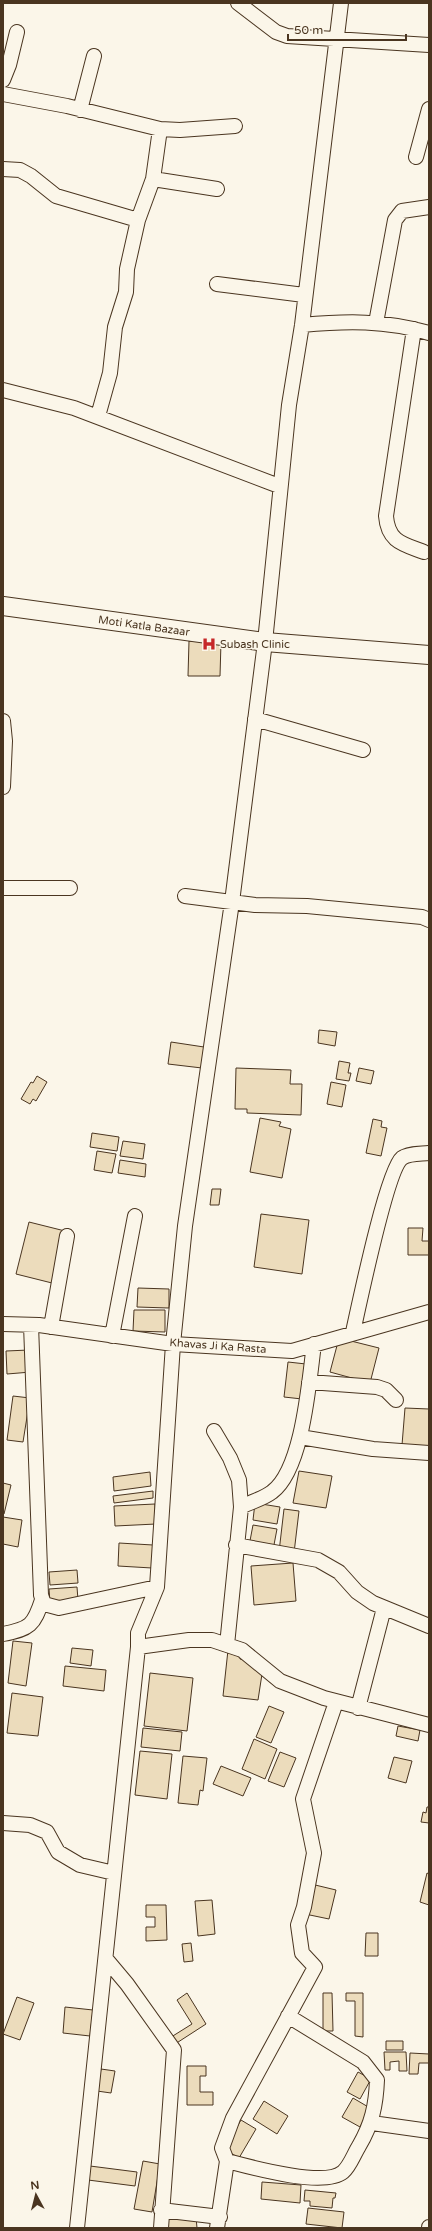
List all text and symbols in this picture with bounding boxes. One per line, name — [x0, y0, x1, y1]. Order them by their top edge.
scale bar — [288, 16, 406, 42]
text: 50 m — [294, 23, 323, 37]
street label: Moti Katla Bazaar — [97, 613, 191, 639]
hospital icon: Subash Clinic — [201, 636, 217, 652]
place label: Subash Clinic — [220, 638, 290, 651]
street label: Khavas Ji Ka Rasta — [169, 1336, 267, 1356]
north arrow — [16, 2175, 56, 2215]
text: N — [30, 2179, 40, 2193]

